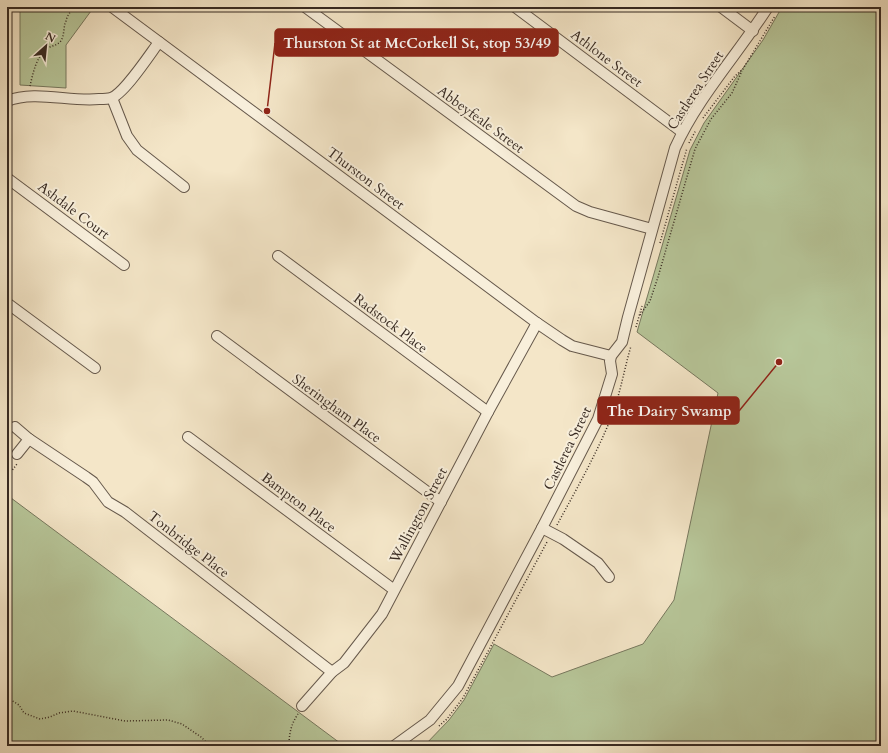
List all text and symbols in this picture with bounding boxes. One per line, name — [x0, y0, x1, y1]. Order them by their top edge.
street label: Athlone Street — [567, 25, 647, 92]
north arrow — [26, 26, 66, 66]
text: N — [43, 29, 58, 47]
callout: Thurston St at McCorkell St, stop 53/49 — [275, 29, 558, 56]
text: Thurston St at McCorkell St, stop 53/49 — [283, 33, 551, 53]
street label: Castlerea Street — [663, 47, 728, 133]
street label: Abbeyfeale Street — [434, 82, 528, 158]
street label: Thurston Street — [323, 143, 409, 214]
street label: Ashdale Court — [34, 177, 114, 244]
street label: Radstock Place — [350, 289, 432, 358]
street label: Sheringham Place — [288, 370, 385, 447]
callout: The Dairy Swamp — [598, 397, 739, 424]
text: The Dairy Swamp — [606, 401, 732, 421]
street label: Castlerea Street — [539, 403, 596, 493]
street label: Wallington Street — [385, 464, 452, 567]
street label: Bampton Place — [257, 468, 340, 537]
street label: Tonbridge Place — [144, 507, 233, 582]

